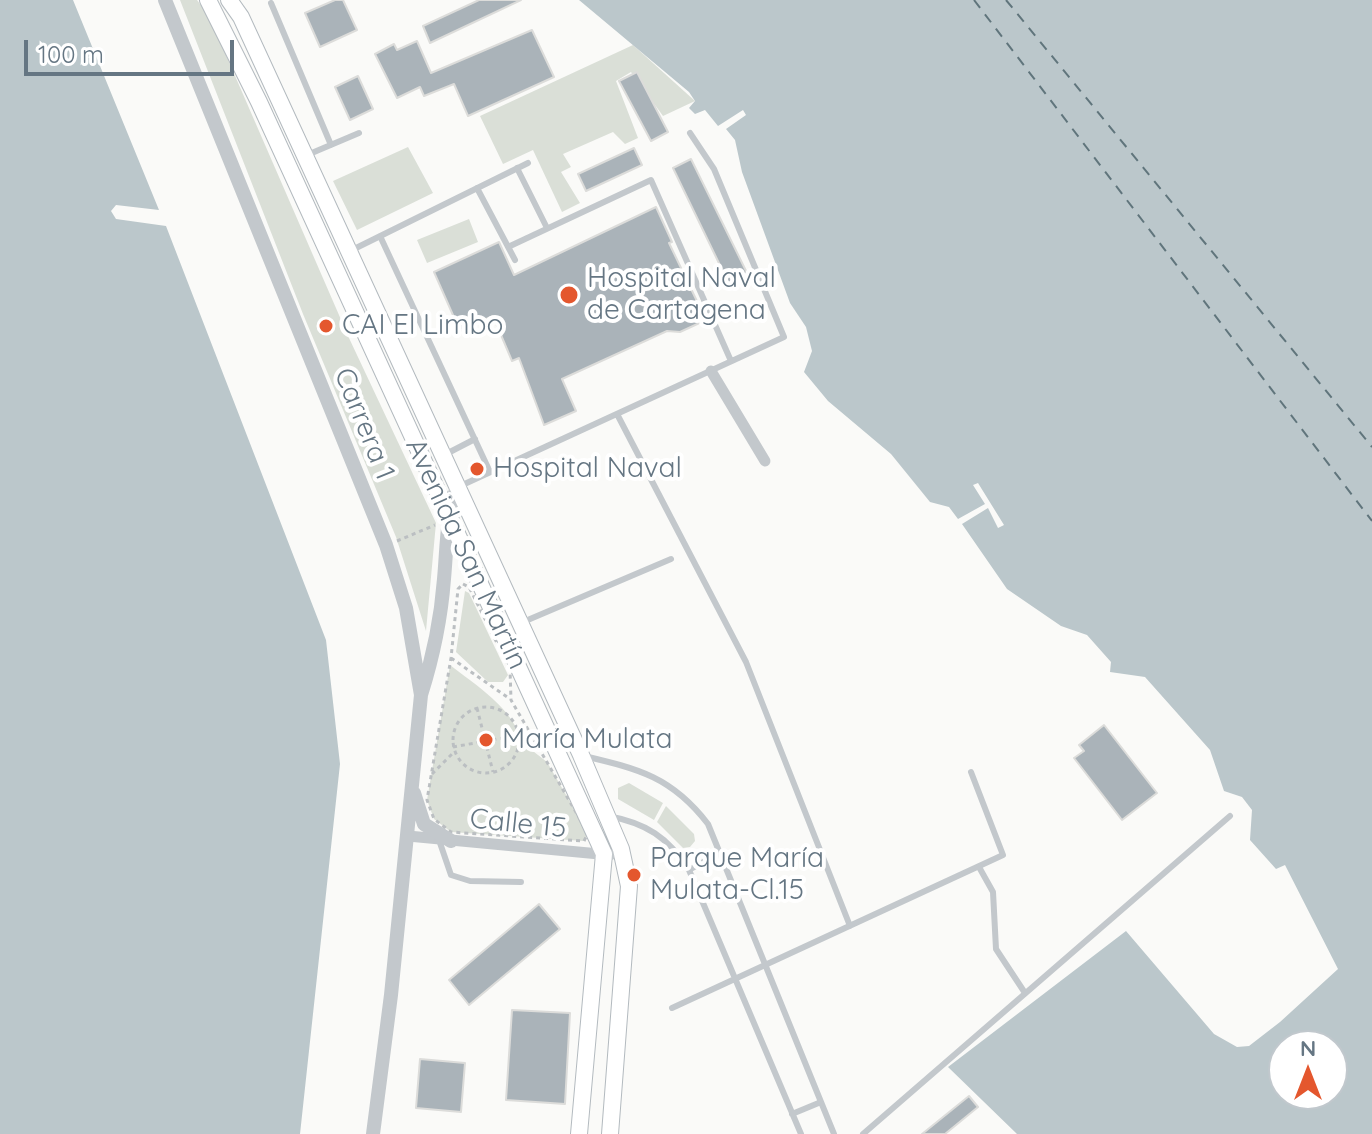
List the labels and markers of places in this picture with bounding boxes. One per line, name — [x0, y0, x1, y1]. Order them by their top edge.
place label: Hospital Naval de Cartagena — [587, 262, 776, 328]
marker: Hospital Naval de Cartagena — [558, 284, 580, 306]
place label: CAI El Limbo — [342, 309, 503, 343]
marker: CAI El Limbo — [317, 317, 335, 335]
place label: Hospital Naval — [493, 452, 682, 486]
marker: Hospital Naval — [468, 460, 486, 478]
place label: María Mulata — [502, 723, 672, 757]
marker: María Mulata — [477, 731, 495, 749]
place label: Parque María Mulata-Cl.15 — [650, 842, 824, 908]
marker: Parque María Mulata-Cl.15 — [625, 866, 643, 884]

